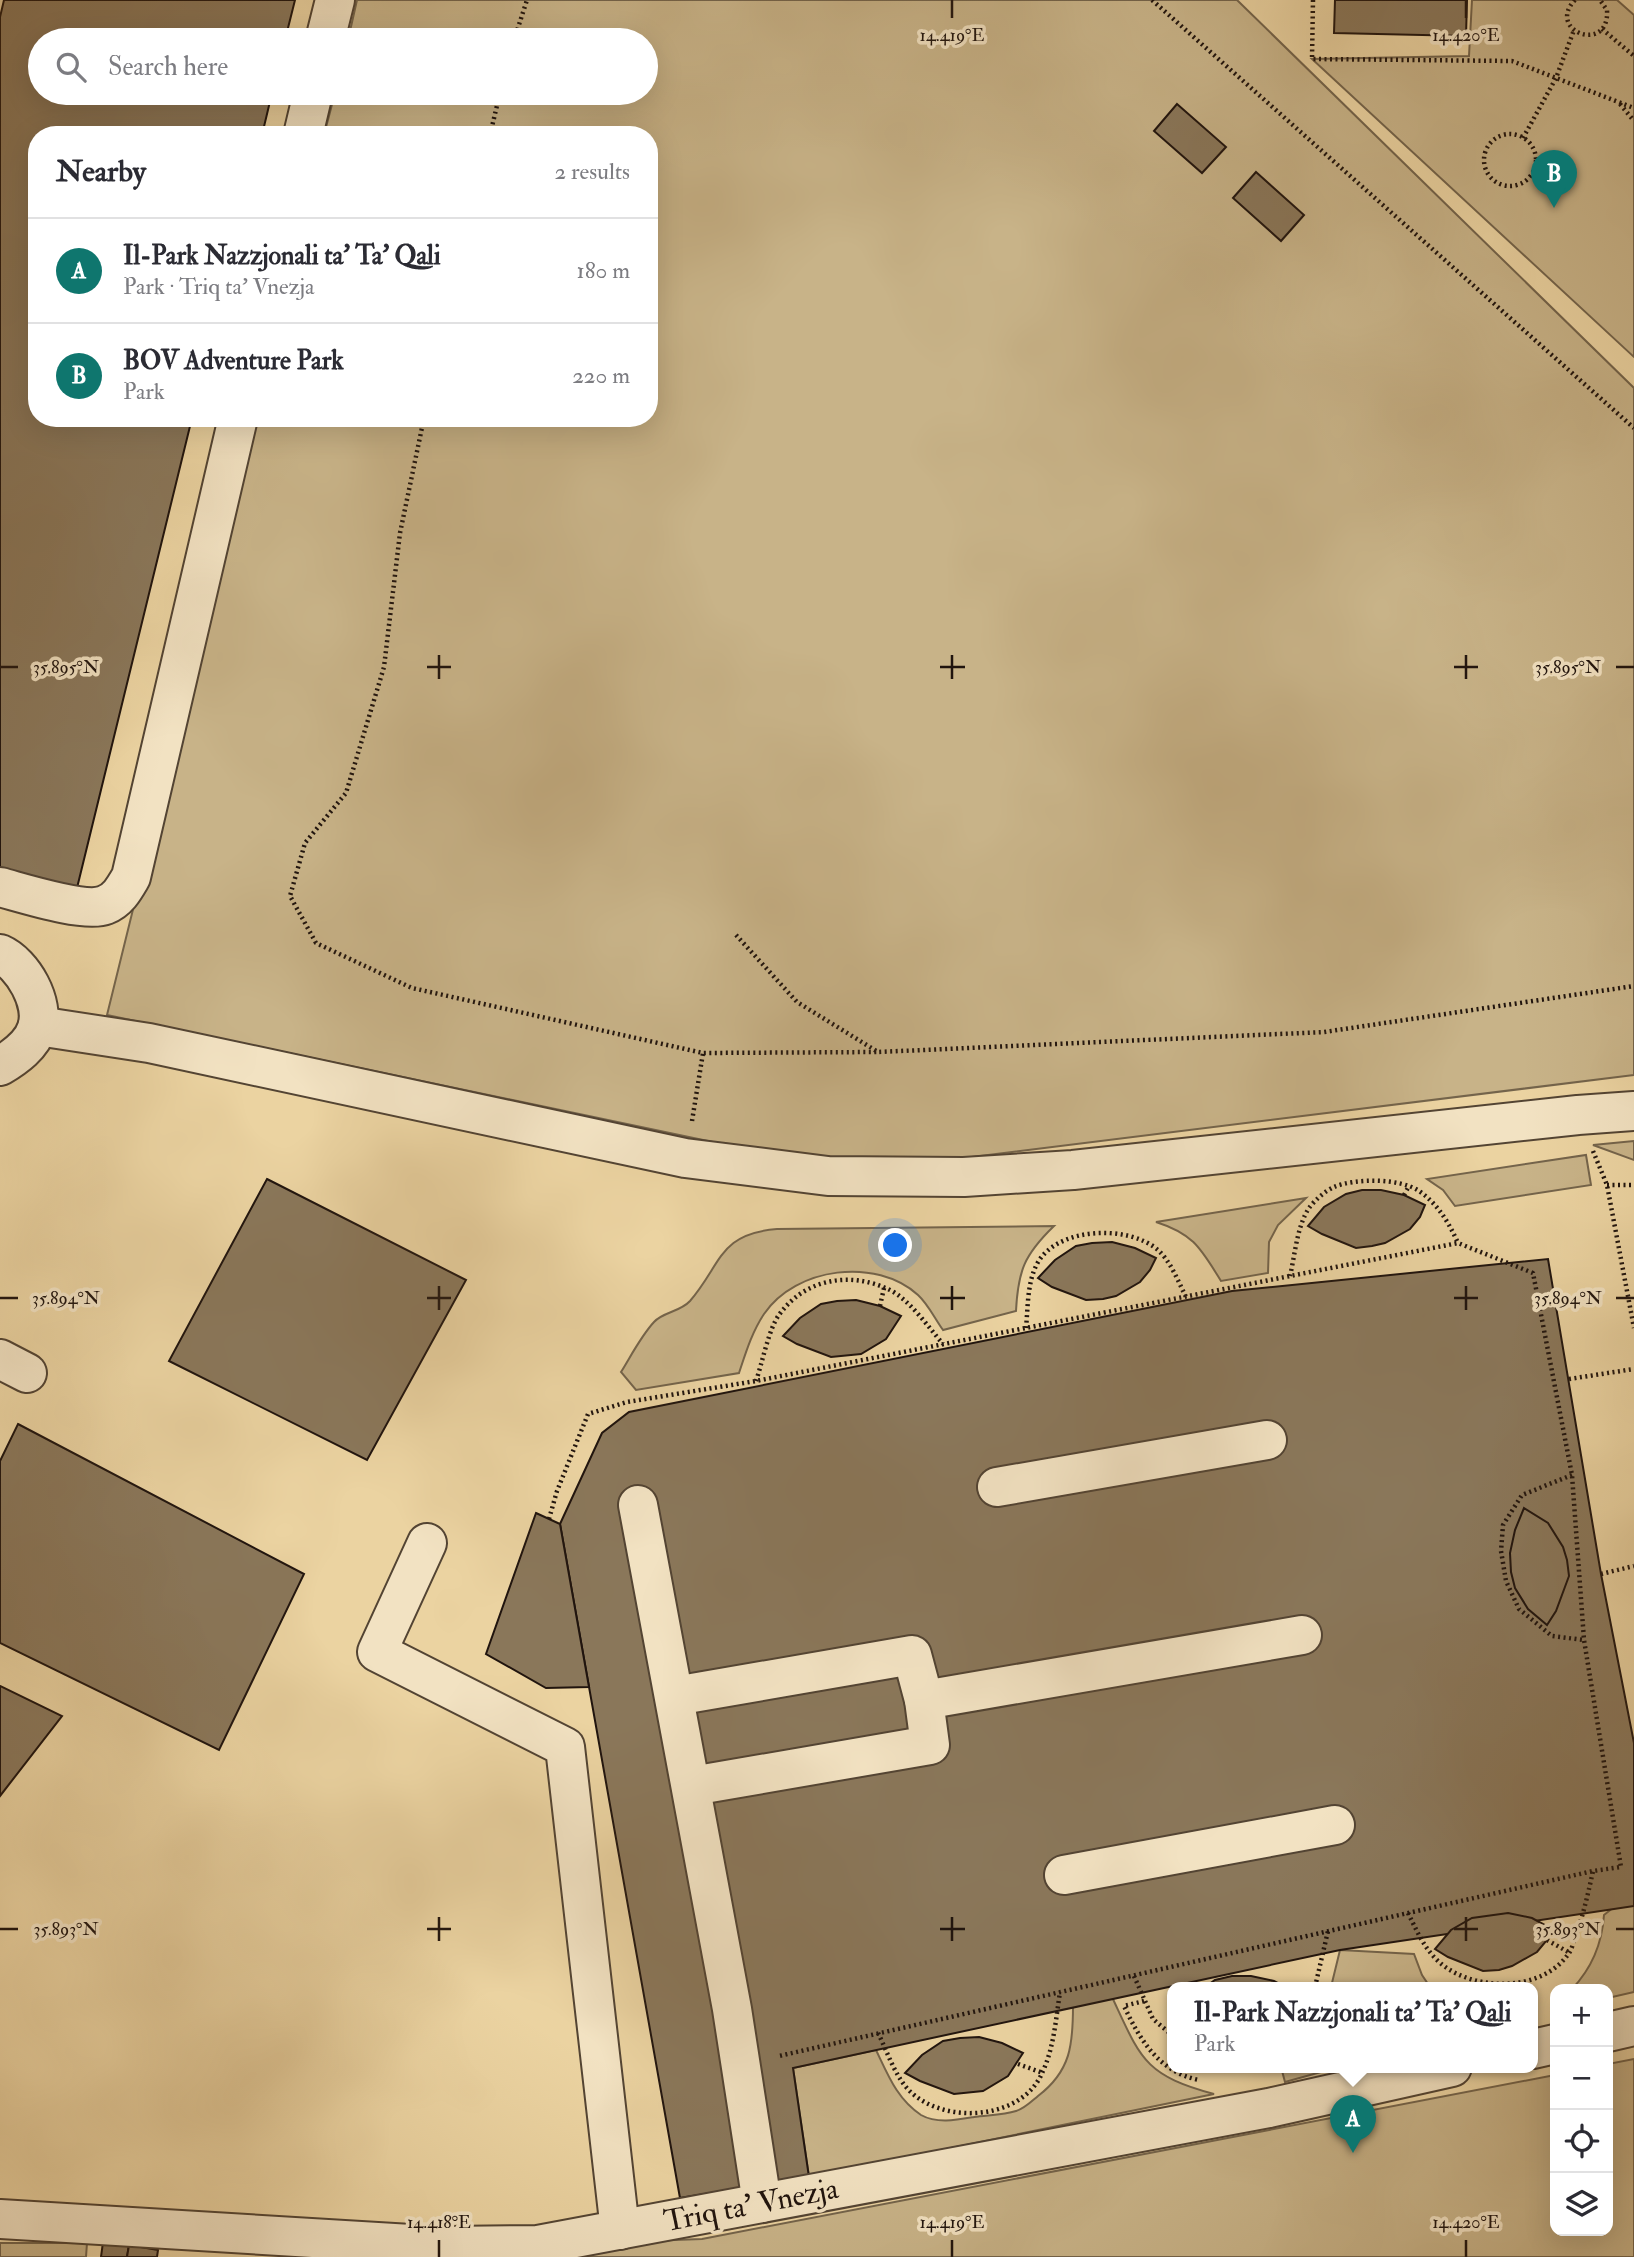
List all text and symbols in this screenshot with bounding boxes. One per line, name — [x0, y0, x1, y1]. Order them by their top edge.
text: 14.419°E — [920, 24, 984, 47]
text: 14.420°E — [1432, 24, 1500, 47]
search box — [28, 28, 658, 105]
icon: search — [52, 48, 90, 86]
text: Search here — [108, 51, 228, 83]
pin: B — [1531, 150, 1577, 208]
text: Nearby — [56, 153, 146, 190]
text: 2 results — [555, 157, 630, 186]
text: Il-Park Nazzjonali ta' Ta' Qali — [123, 240, 441, 272]
text: A — [72, 256, 86, 285]
text: 180 m — [577, 256, 630, 285]
text: Park · Triq ta' Vnezja — [123, 272, 315, 301]
text: BOV Adventure Park — [123, 345, 344, 377]
text: B — [71, 361, 87, 390]
text: 220 m — [572, 361, 630, 390]
text: Park — [123, 377, 165, 406]
text: 35.895°N — [33, 656, 99, 679]
text: 35.895°N — [1535, 656, 1601, 679]
your location — [878, 1228, 912, 1262]
text: 35.894°N — [32, 1287, 100, 1310]
text: 35.894°N — [1534, 1287, 1602, 1310]
text: 35.893°N — [33, 1918, 99, 1941]
text: 35.893°N — [1535, 1918, 1601, 1941]
popup — [1167, 1982, 1538, 2073]
map controls — [1550, 1984, 1613, 2236]
button: + — [1550, 1984, 1613, 2047]
text: Il-Park Nazzjonali ta' Ta' Qali — [1194, 1997, 1511, 2029]
text: Park — [1194, 2029, 1236, 2058]
button: − — [1550, 2047, 1613, 2110]
pin: A — [1330, 2095, 1376, 2153]
button: locate — [1550, 2110, 1613, 2173]
street label: Triq ta' Vnezja — [661, 2170, 842, 2240]
button: layers — [1550, 2173, 1613, 2236]
text: 14.418°E — [407, 2211, 471, 2234]
text: 14.419°E — [920, 2211, 984, 2234]
text: 14.420°E — [1432, 2211, 1500, 2234]

